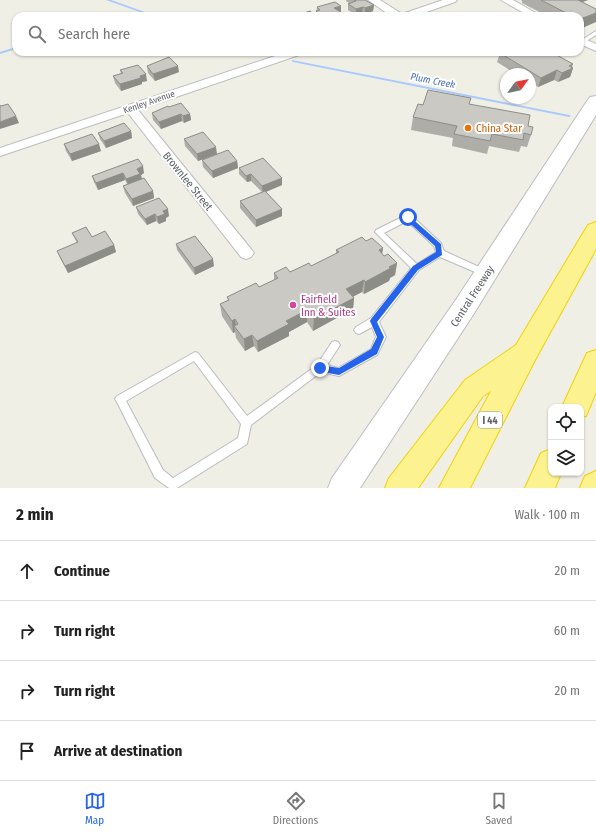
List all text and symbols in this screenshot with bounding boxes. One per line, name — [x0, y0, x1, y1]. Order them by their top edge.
search box — [12, 12, 584, 56]
icon: search — [26, 23, 48, 45]
text: Search here — [58, 25, 130, 43]
north arrow — [500, 68, 536, 104]
water label: Plum Creek — [409, 71, 456, 91]
street label: Kenley Avenue — [122, 88, 177, 115]
place label: China Star — [476, 122, 522, 135]
marker: China Star — [463, 123, 473, 133]
street label: Brownlee Street — [160, 149, 215, 214]
route start — [399, 208, 417, 226]
street label: Central Freeway — [448, 263, 497, 329]
place label: Fairfield Inn & Suites — [301, 293, 356, 319]
marker: Fairfield Inn & Suites — [288, 300, 298, 310]
route end — [311, 359, 329, 377]
map controls — [548, 404, 584, 476]
button: locate — [548, 404, 584, 440]
road number: I 44 — [478, 412, 502, 428]
button: layers — [548, 440, 584, 476]
text: 2 min — [16, 504, 54, 525]
text: Walk · 100 m — [514, 507, 580, 522]
icon: ahead — [16, 560, 38, 582]
text: Continue — [54, 562, 110, 580]
text: 20 m — [554, 563, 580, 578]
icon: right — [16, 620, 38, 642]
text: Turn right — [54, 622, 115, 640]
text: 60 m — [554, 623, 580, 638]
icon: right — [16, 680, 38, 702]
text: Turn right — [54, 682, 115, 700]
text: 20 m — [554, 683, 580, 698]
icon: arrive — [16, 740, 38, 762]
text: Arrive at destination — [54, 742, 182, 760]
tab: Map — [84, 790, 106, 827]
tab: Directions — [273, 790, 318, 827]
tab: Saved — [486, 790, 512, 827]

